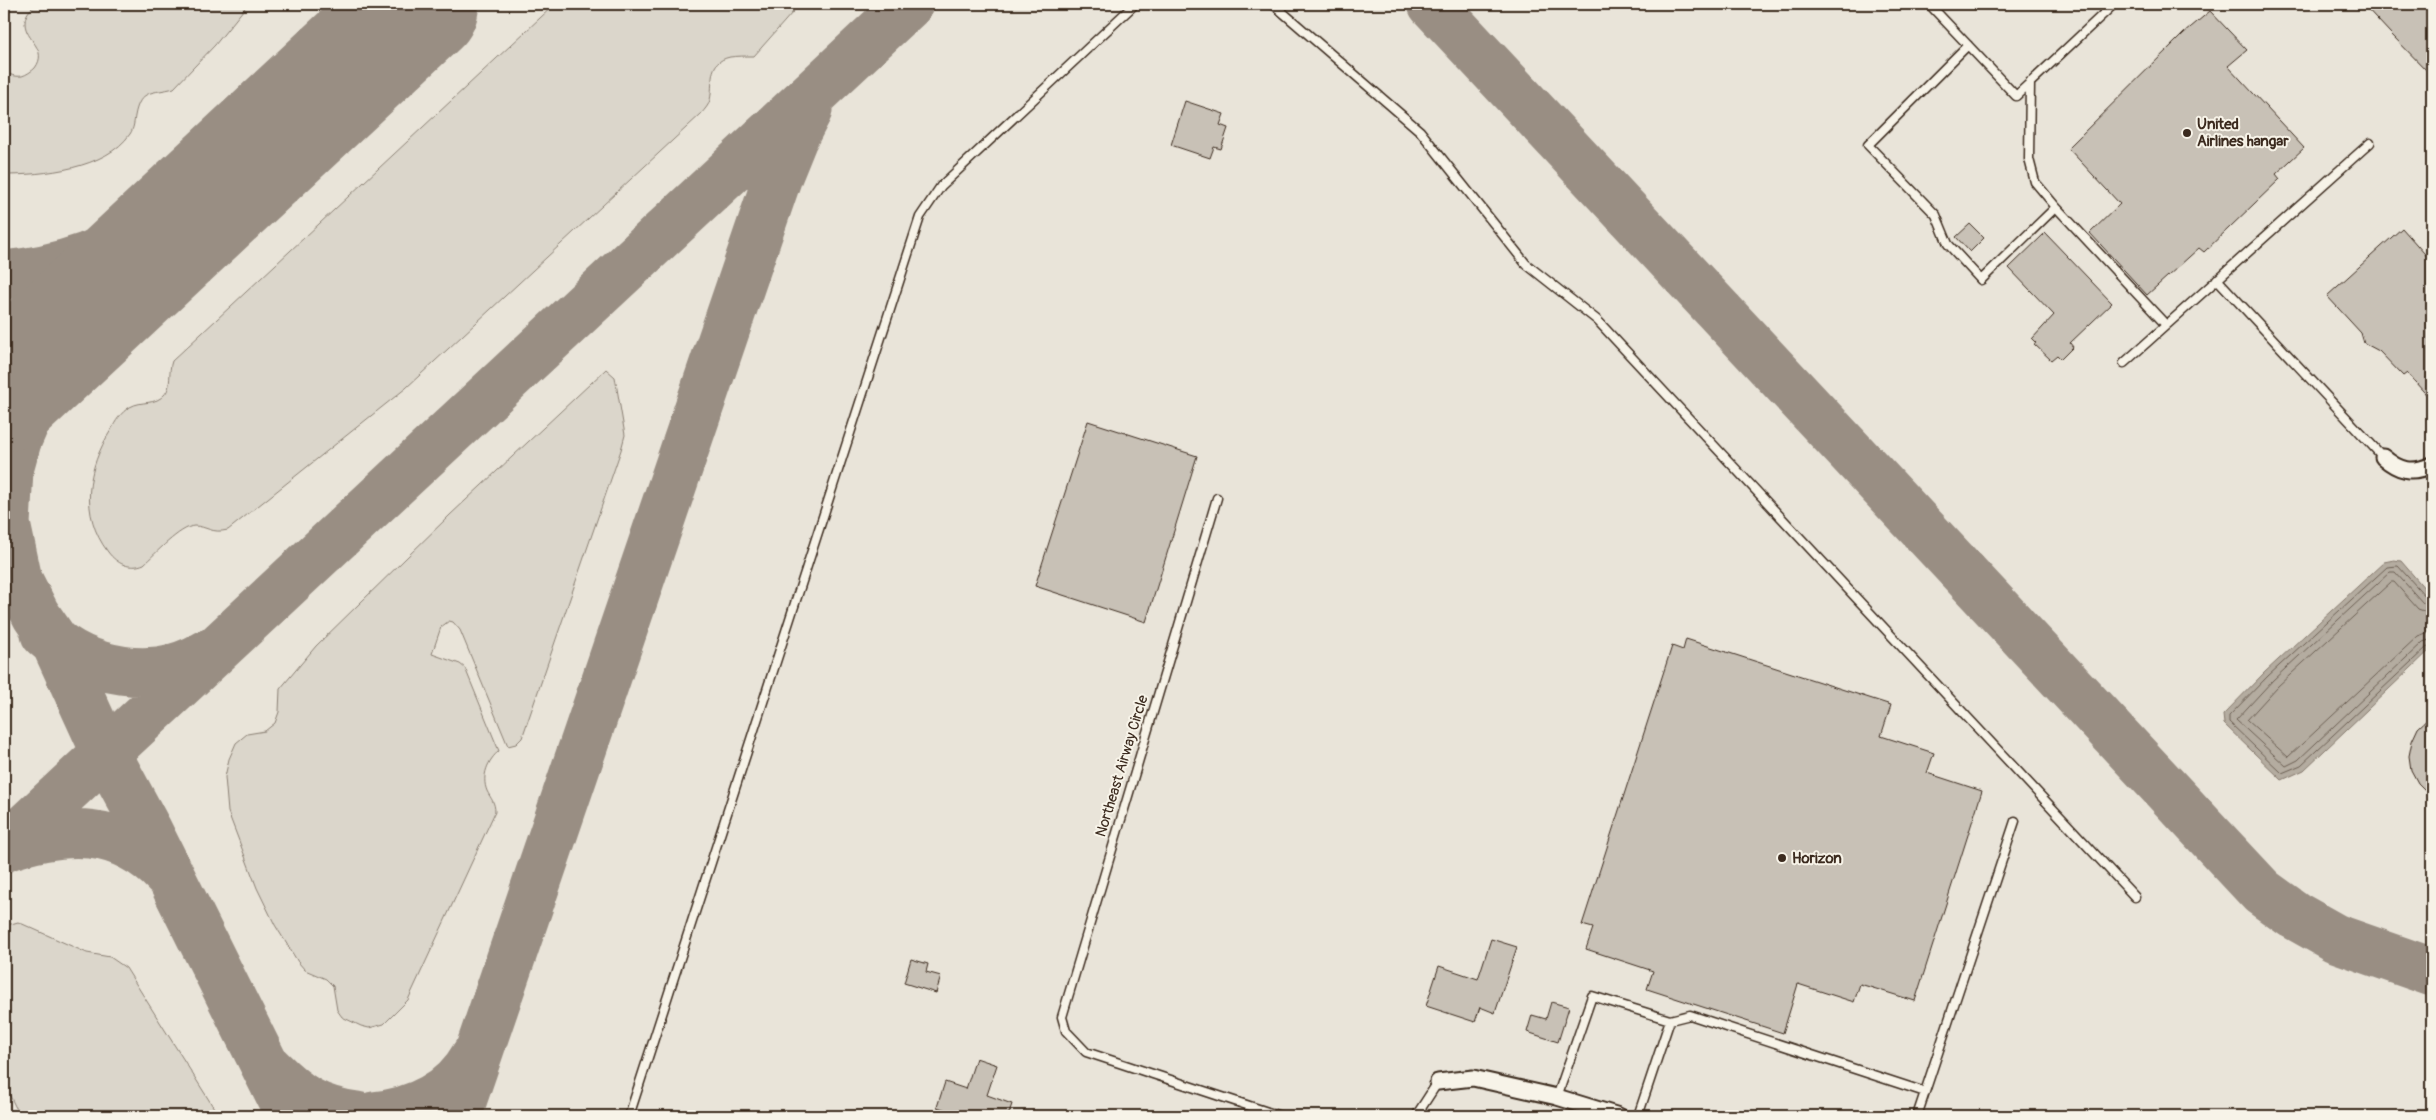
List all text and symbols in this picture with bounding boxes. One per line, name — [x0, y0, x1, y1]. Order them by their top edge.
place label: United Airlines hangar — [2197, 115, 2289, 151]
marker: United Airlines hangar — [2181, 127, 2193, 139]
street label: Northeast Airway Circle — [1091, 692, 1153, 839]
place label: Horizon — [1792, 849, 1842, 868]
marker: Horizon — [1776, 852, 1788, 864]

